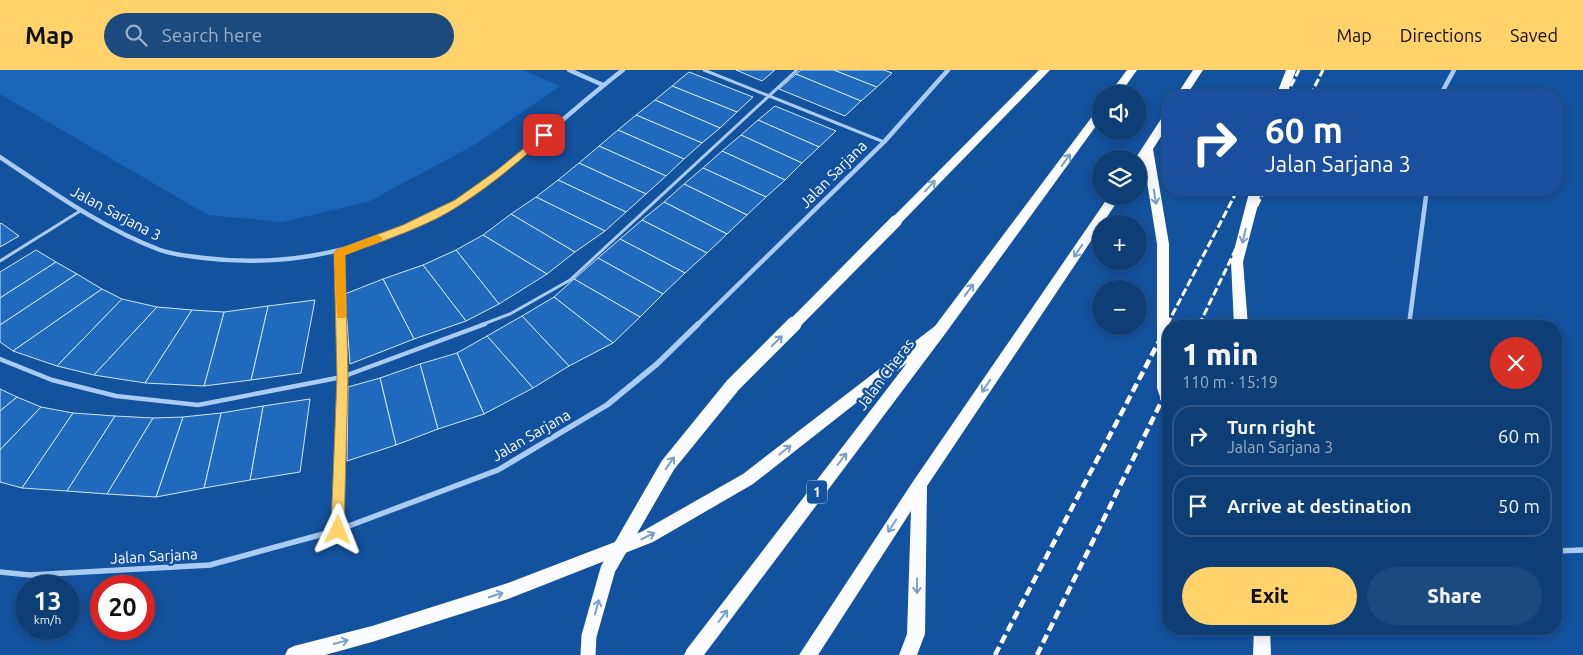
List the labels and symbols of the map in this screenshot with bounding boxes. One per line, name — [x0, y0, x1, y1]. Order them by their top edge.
pin — [523, 114, 565, 156]
street label: Jalan Sarjana — [796, 137, 870, 211]
one-way arrow — [1061, 153, 1071, 167]
one-way arrow — [924, 180, 936, 193]
street label: Jalan Sarjana 3 — [68, 182, 164, 244]
one-way arrow — [1150, 189, 1160, 205]
one-way arrow — [1238, 228, 1248, 244]
one-way arrow — [1073, 244, 1083, 258]
one-way arrow — [964, 284, 975, 297]
one-way arrow — [771, 335, 783, 348]
street label: Jalan Cheras — [853, 335, 917, 413]
one-way arrow — [981, 378, 991, 392]
street label: Jalan Sarjana — [489, 406, 573, 464]
one-way arrow — [778, 444, 791, 455]
one-way arrow — [837, 453, 848, 466]
one-way arrow — [665, 457, 675, 471]
road number: 1 — [807, 481, 827, 504]
position arrow — [311, 503, 363, 555]
one-way arrow — [887, 518, 897, 532]
one-way arrow — [640, 531, 655, 540]
street label: Jalan Sarjana — [110, 545, 198, 567]
speed limit sign: 20 — [90, 575, 155, 640]
one-way arrow — [912, 578, 922, 594]
one-way arrow — [488, 589, 504, 599]
one-way arrow — [593, 600, 603, 616]
one-way arrow — [718, 609, 728, 623]
one-way arrow — [333, 637, 349, 647]

